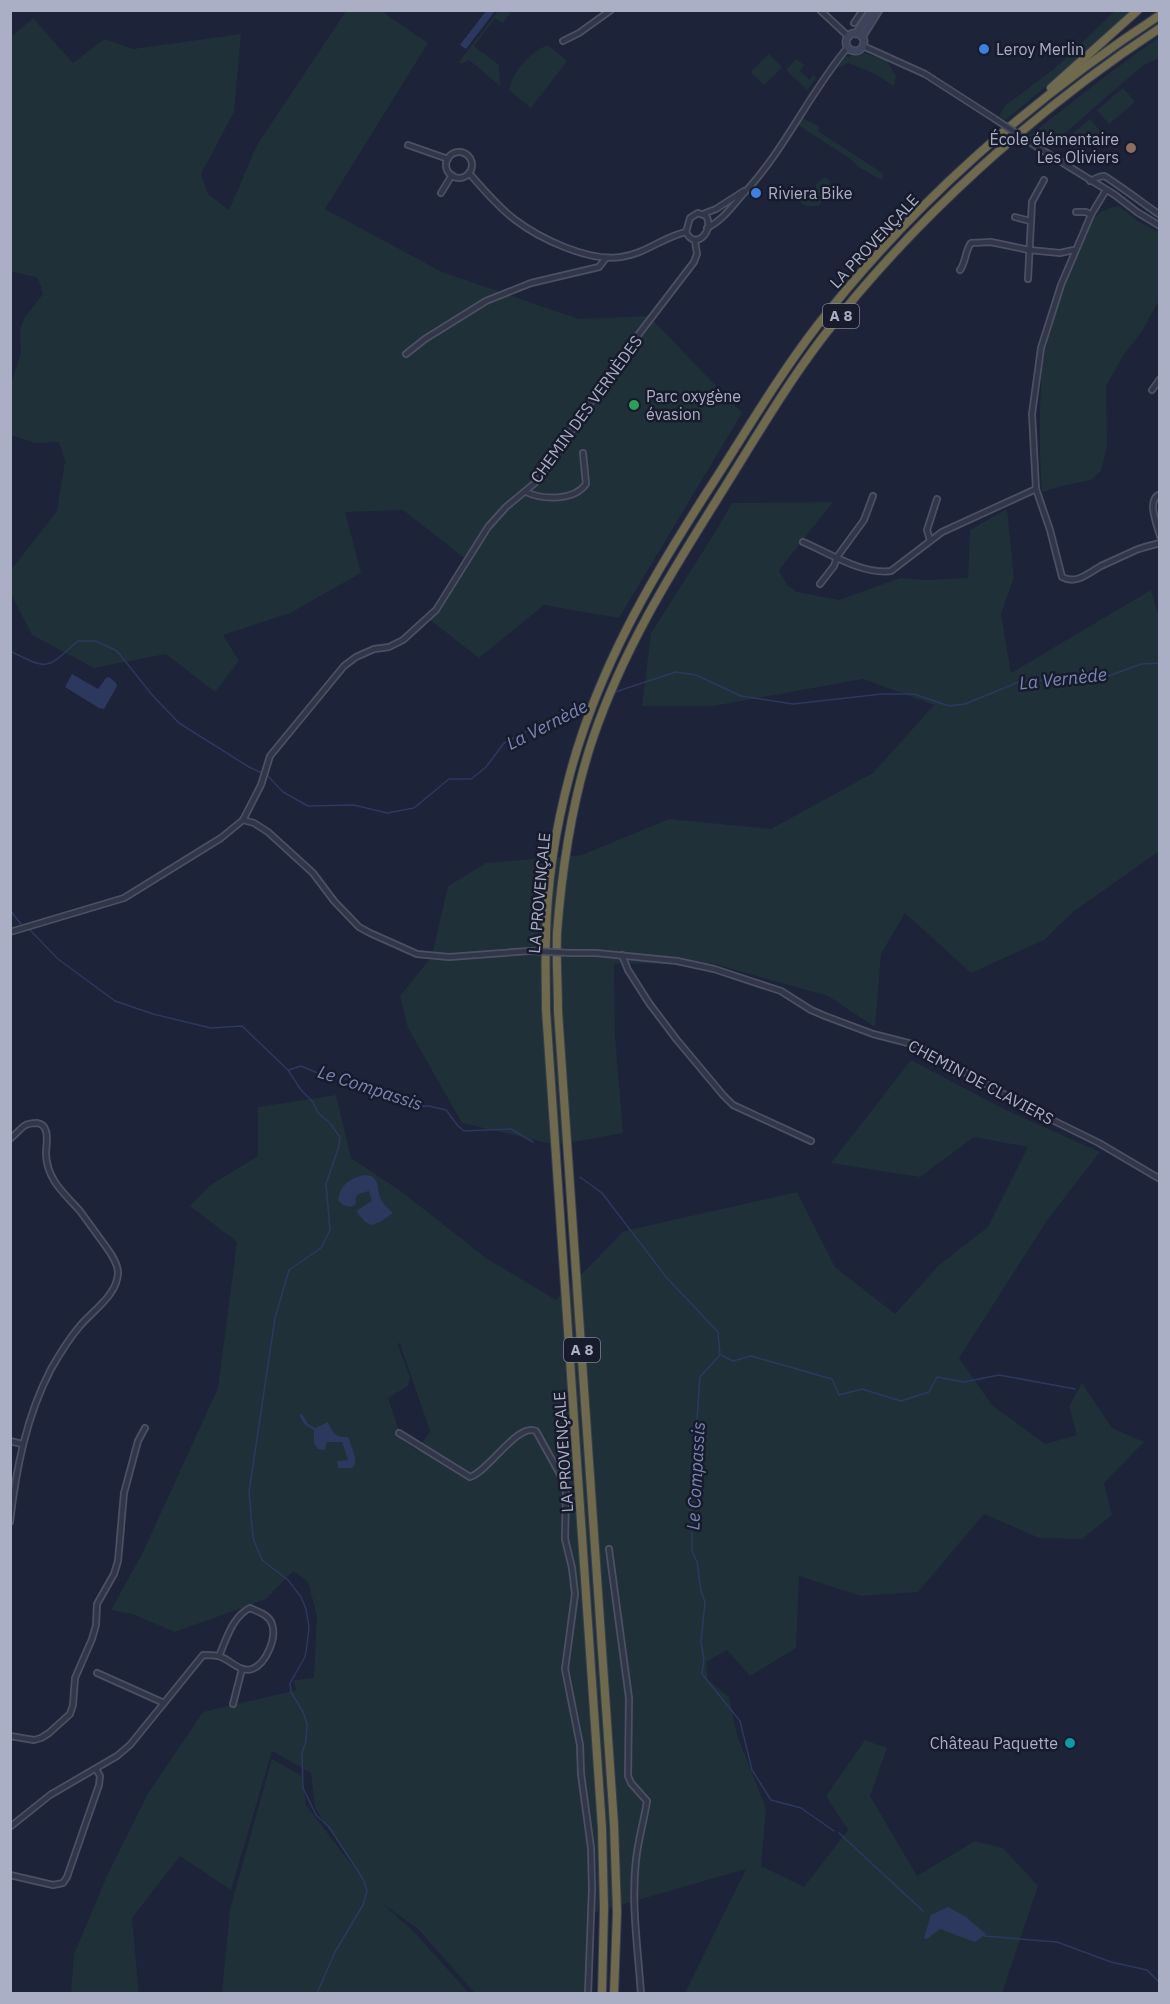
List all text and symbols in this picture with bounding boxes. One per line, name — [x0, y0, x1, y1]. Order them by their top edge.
place label: Leroy Merlin — [996, 39, 1084, 59]
marker: Leroy Merlin — [977, 42, 991, 56]
place label: École élémentaire Les Oliviers — [990, 128, 1119, 167]
marker: École élémentaire Les Oliviers — [1124, 141, 1138, 155]
place label: Riviera Bike — [768, 183, 853, 203]
marker: Riviera Bike — [749, 186, 763, 200]
street label: LA PROVENÇALE — [825, 190, 923, 292]
road number: A 8 — [823, 304, 859, 328]
street label: CHEMIN DES VERNÈDES — [525, 331, 646, 487]
place label: Parc oxygène évasion — [646, 386, 741, 424]
marker: Parc oxygène évasion — [627, 398, 641, 412]
water label: La Vernède — [1018, 662, 1108, 695]
water label: La Vernède — [502, 694, 591, 755]
street label: LA PROVENÇALE — [524, 832, 554, 954]
street label: CHEMIN DE CLAVIERS — [905, 1035, 1057, 1129]
water label: Le Compassis — [315, 1060, 425, 1115]
road number: A 8 — [564, 1338, 600, 1362]
street label: LA PROVENÇALE — [549, 1391, 577, 1513]
water label: Le Compassis — [681, 1421, 710, 1531]
place label: Château Paquette — [930, 1733, 1058, 1753]
marker: Château Paquette — [1063, 1736, 1077, 1750]

